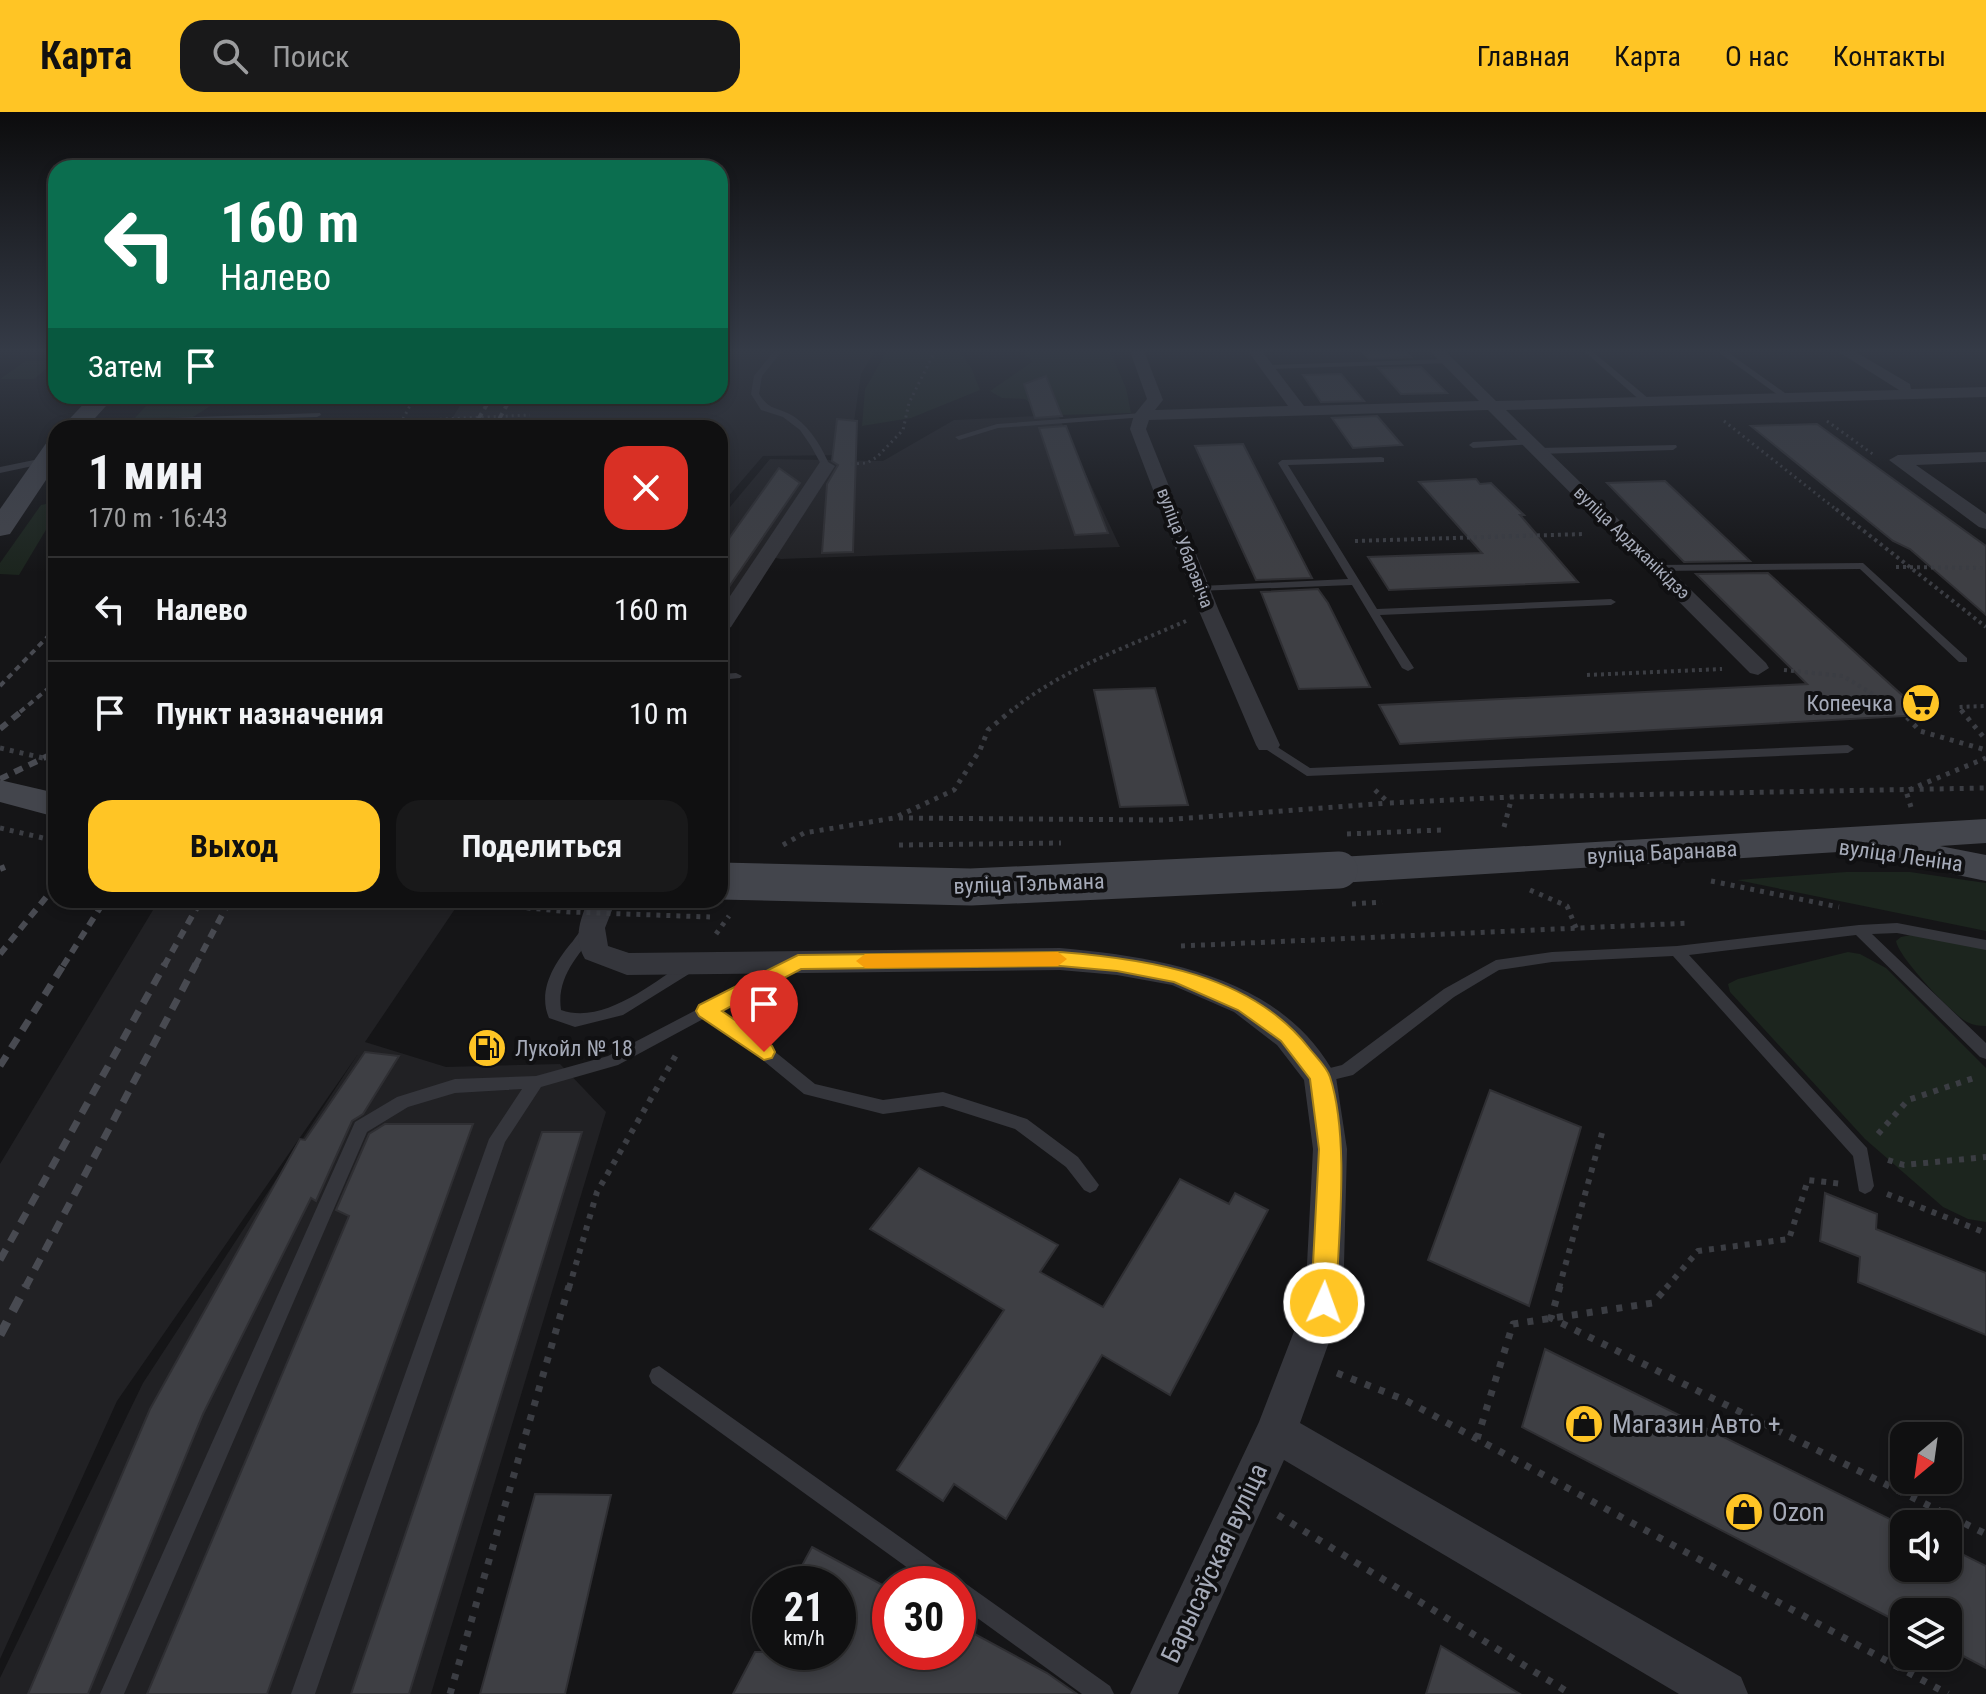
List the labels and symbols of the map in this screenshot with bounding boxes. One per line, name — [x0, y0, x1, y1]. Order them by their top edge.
street label: вуліца Арджанікідзэ — [1570, 482, 1695, 603]
street label: вуліца Убарэвіча — [1153, 485, 1218, 611]
supermarket icon: Копеечка — [1900, 682, 1942, 724]
place label: Копеечка — [1806, 691, 1893, 716]
street label: вуліца Леніна — [1837, 834, 1965, 877]
street label: вуліца Баранава — [1586, 836, 1738, 869]
street label: вуліца Тэльмана — [953, 868, 1105, 899]
pin — [730, 970, 798, 1052]
fuel station icon: Лукойл № 18 — [466, 1027, 508, 1069]
place label: Лукойл № 18 — [515, 1036, 633, 1061]
position arrow — [1282, 1261, 1366, 1345]
shop icon: Магазин Авто + — [1563, 1403, 1605, 1445]
place label: Магазин Авто + — [1612, 1409, 1781, 1439]
north arrow — [1890, 1422, 1962, 1494]
street label: Барысаўская вуліца — [1155, 1459, 1273, 1667]
shop icon: Ozon — [1723, 1491, 1765, 1533]
place label: Ozon — [1772, 1497, 1824, 1527]
speed limit sign: 30 — [872, 1566, 976, 1670]

